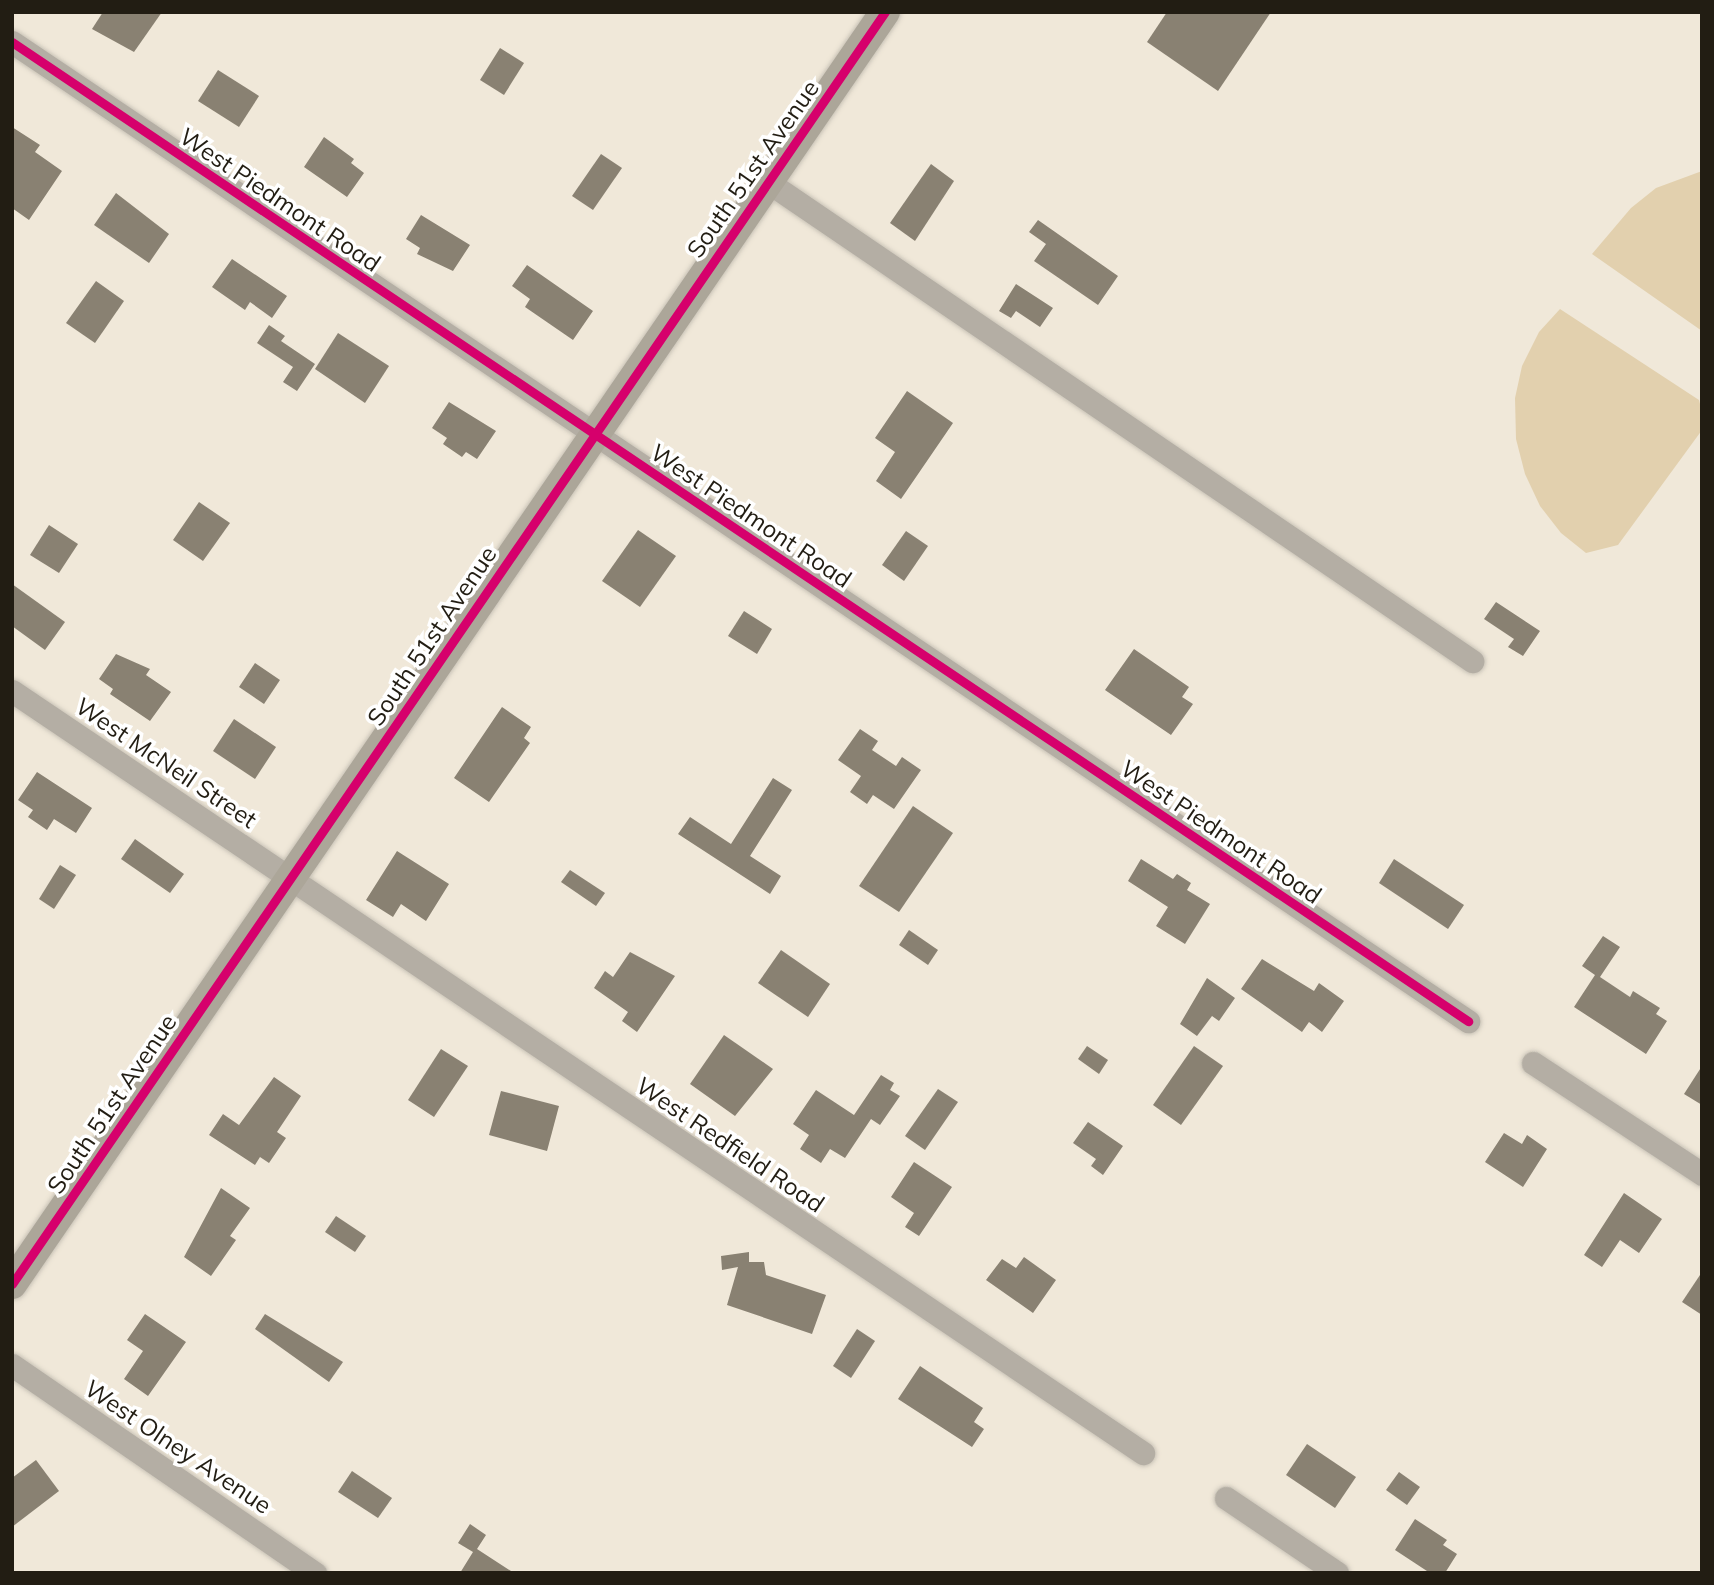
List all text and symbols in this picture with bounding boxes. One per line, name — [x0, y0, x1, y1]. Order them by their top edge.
street label: South 51st Avenue — [681, 75, 825, 263]
street label: West Piedmont Road — [174, 122, 386, 278]
street label: West Piedmont Road — [645, 438, 857, 594]
street label: South 51st Avenue — [361, 541, 503, 731]
street label: West McNeil Street — [70, 692, 262, 834]
street label: West Piedmont Road — [1115, 754, 1327, 910]
street label: South 51st Avenue — [41, 1009, 183, 1199]
street label: West Redfield Road — [630, 1071, 830, 1219]
street label: West Olney Avenue — [79, 1374, 277, 1520]

